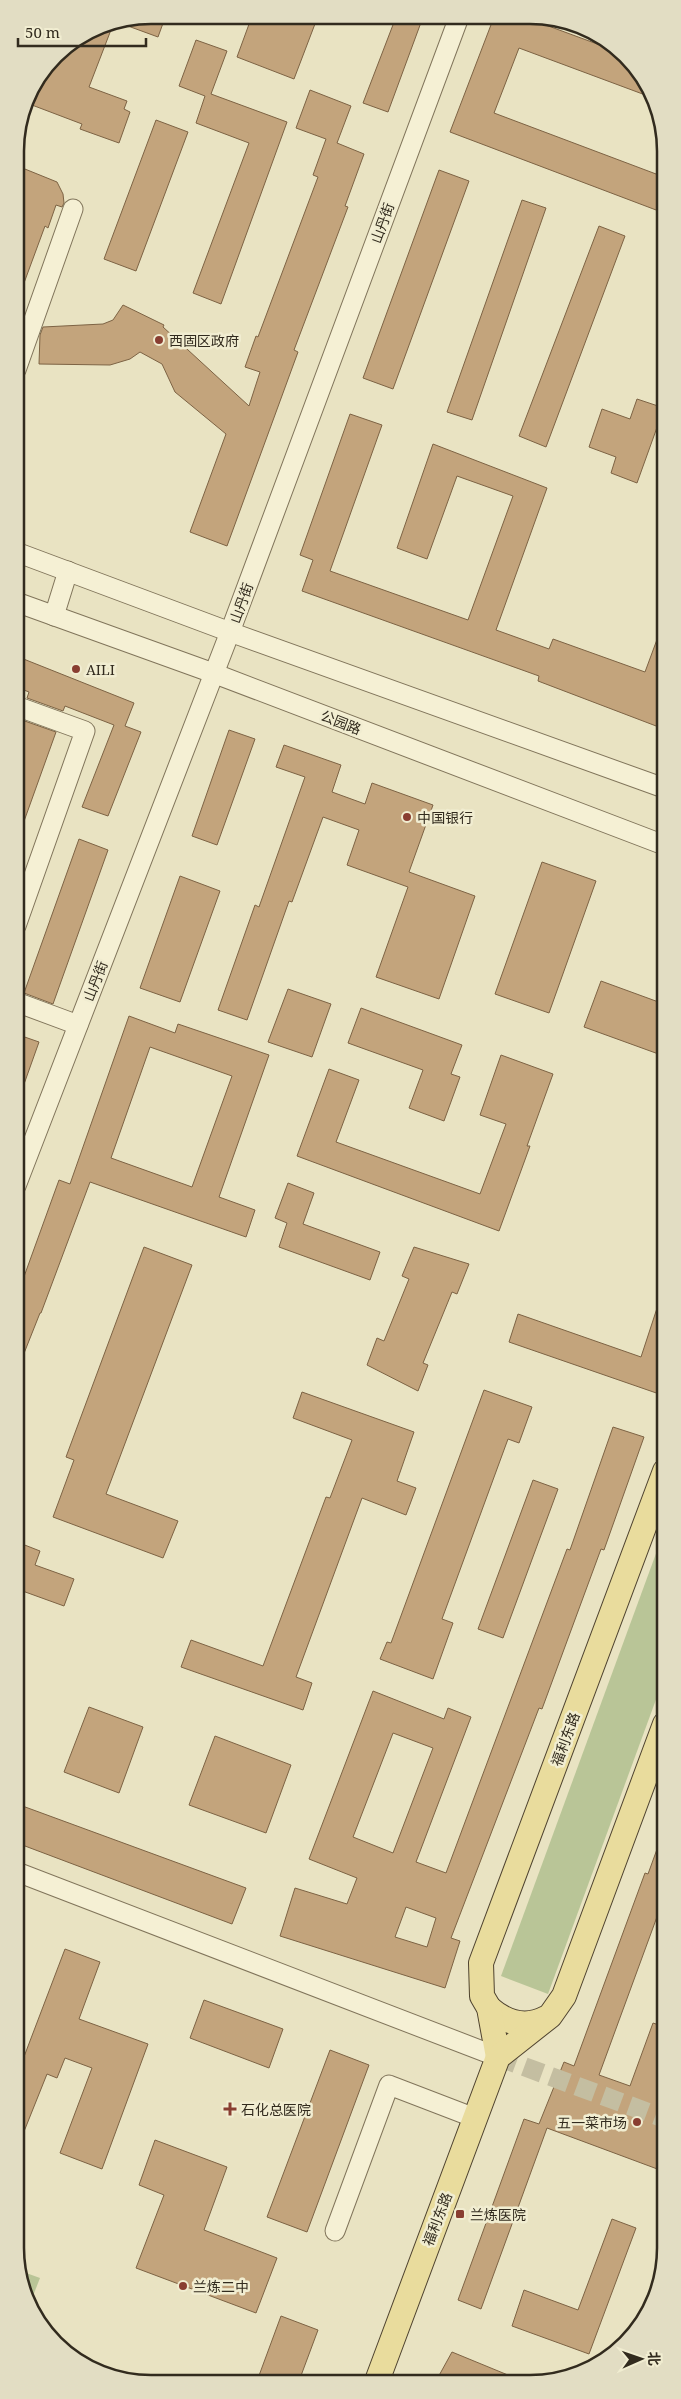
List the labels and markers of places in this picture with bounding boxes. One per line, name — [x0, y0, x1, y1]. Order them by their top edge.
place label: 西固区政府 — [169, 331, 239, 350]
marker: 西固区政府 — [153, 334, 165, 346]
place label: AILI — [86, 660, 115, 679]
marker: AILI — [70, 663, 82, 675]
place label: 中国银行 — [417, 808, 473, 827]
marker: 中国银行 — [401, 811, 413, 823]
place label: 石化总医院 — [241, 2100, 311, 2119]
marker: 石化总医院 — [223, 2102, 237, 2116]
place label: 五一菜市场 — [557, 2113, 627, 2132]
marker: 五一菜市场 — [631, 2116, 643, 2128]
place label: 兰炼医院 — [470, 2205, 526, 2224]
marker: 兰炼医院 — [454, 2208, 466, 2220]
place label: 兰炼二中 — [193, 2277, 249, 2296]
marker: 兰炼二中 — [177, 2280, 189, 2292]

